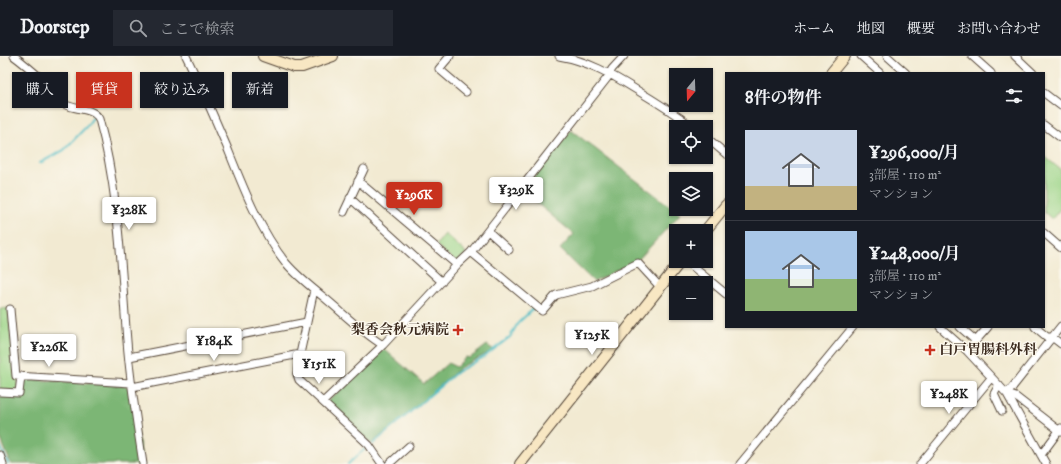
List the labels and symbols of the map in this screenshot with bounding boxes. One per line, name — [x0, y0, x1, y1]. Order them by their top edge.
north arrow — [669, 68, 713, 112]
pin: ¥329K — [488, 177, 544, 211]
pin: ¥296K — [386, 182, 442, 216]
pin: ¥328K — [101, 197, 157, 231]
place label: 梨香会秋元病院 — [351, 321, 449, 339]
pin: ¥125K — [564, 322, 620, 356]
marker: 梨香会秋元病院 — [452, 324, 464, 336]
pin: ¥184K — [186, 328, 242, 362]
pin: ¥226K — [21, 334, 77, 368]
place label: 白戸胃腸科外科 — [939, 341, 1038, 359]
marker: 白戸胃腸科外科 — [924, 344, 936, 356]
pin: ¥151K — [291, 351, 347, 385]
pin: ¥248K — [921, 381, 977, 415]

